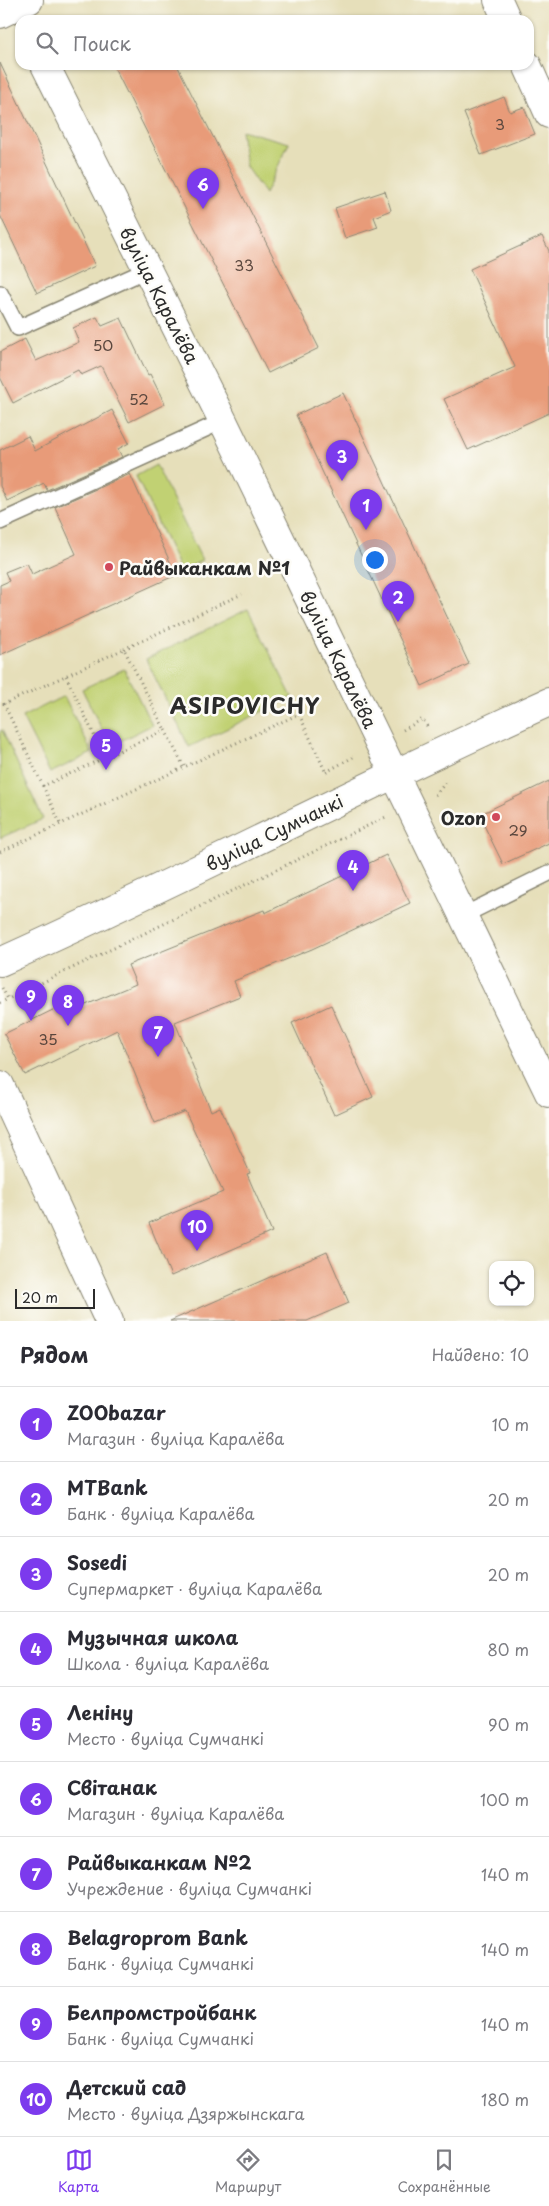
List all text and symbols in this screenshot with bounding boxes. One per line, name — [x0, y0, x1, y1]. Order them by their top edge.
search box — [15, 15, 534, 70]
icon: search — [33, 29, 61, 57]
text: Поиск — [73, 29, 131, 57]
house number: 3 — [495, 112, 505, 135]
pin: 6 — [187, 168, 219, 209]
street label: вуліца Каралёва — [114, 222, 207, 369]
house number: 33 — [234, 253, 254, 276]
house number: 50 — [93, 333, 113, 356]
house number: 52 — [129, 387, 149, 410]
pin: 3 — [326, 440, 358, 481]
pin: 1 — [350, 489, 382, 530]
your location — [362, 547, 388, 573]
place label: Райвыканкам №1 — [119, 554, 290, 581]
marker: Райвыканкам №1 — [103, 561, 115, 573]
pin: 2 — [382, 581, 414, 622]
street label: вуліца Каралёва — [294, 585, 385, 733]
district label: ASIPOVICHY — [170, 688, 320, 721]
pin: 5 — [90, 729, 122, 770]
street label: вуліца Сумчанкі — [201, 787, 347, 877]
place label: Ozon — [441, 804, 486, 831]
marker: Ozon — [490, 811, 502, 823]
house number: 29 — [508, 818, 528, 841]
pin: 4 — [337, 850, 369, 891]
pin: 9 — [15, 980, 47, 1021]
pin: 8 — [52, 985, 84, 1026]
pin: 7 — [142, 1016, 174, 1057]
house number: 35 — [38, 1027, 58, 1050]
pin: 10 — [181, 1210, 213, 1251]
map controls — [489, 1261, 534, 1306]
button: locate — [489, 1261, 534, 1306]
scale bar — [15, 1286, 95, 1309]
text: 20 m — [22, 1287, 58, 1308]
text: Рядом — [20, 1338, 88, 1370]
text: Найдено: 10 — [432, 1342, 529, 1366]
text: ZOObazar — [67, 1398, 166, 1426]
text: 1 — [32, 1412, 40, 1436]
text: 10 m — [492, 1412, 529, 1436]
text: Магазин · вуліца Каралёва — [67, 1426, 284, 1450]
text: MTBank — [67, 1473, 148, 1501]
text: 2 — [30, 1487, 42, 1511]
text: 20 m — [488, 1487, 529, 1511]
text: Банк · вуліца Каралёва — [67, 1501, 254, 1525]
text: Sosedi — [67, 1548, 127, 1576]
text: 3 — [31, 1562, 41, 1586]
text: 20 m — [488, 1562, 529, 1586]
text: Супермаркет · вуліца Каралёва — [67, 1576, 322, 1600]
text: Музычная школа — [67, 1623, 238, 1651]
text: 4 — [31, 1637, 41, 1661]
text: 80 m — [487, 1637, 529, 1661]
text: Школа · вуліца Каралёва — [67, 1651, 269, 1675]
text: Леніну — [67, 1698, 133, 1726]
text: 5 — [31, 1712, 41, 1736]
text: 90 m — [488, 1712, 529, 1736]
text: Место · вуліца Сумчанкі — [67, 1726, 264, 1750]
text: Світанак — [67, 1773, 157, 1801]
text: 6 — [30, 1787, 42, 1811]
text: 100 m — [480, 1787, 529, 1811]
text: Магазин · вуліца Каралёва — [67, 1801, 284, 1825]
text: Райвыканкам №2 — [67, 1848, 252, 1876]
text: 7 — [31, 1862, 41, 1886]
text: 140 m — [481, 1862, 529, 1886]
text: Учреждение · вуліца Сумчанкі — [67, 1876, 312, 1900]
text: Belagroprom Bank — [67, 1923, 248, 1951]
text: 8 — [31, 1937, 41, 1961]
text: 140 m — [481, 1937, 529, 1961]
text: Банк · вуліца Сумчанкі — [67, 1951, 254, 1975]
text: Белпромстройбанк — [67, 1998, 256, 2026]
text: 9 — [31, 2012, 41, 2036]
text: 140 m — [481, 2012, 529, 2036]
text: Банк · вуліца Сумчанкі — [67, 2026, 254, 2050]
text: Детский сад — [67, 2073, 186, 2101]
text: 10 — [26, 2087, 46, 2111]
text: 180 m — [481, 2087, 529, 2111]
text: Место · вуліца Дзяржынскага — [67, 2101, 304, 2125]
tab: Карта — [58, 2146, 99, 2197]
tab: Маршрут — [215, 2146, 281, 2197]
tab: Сохранённые — [397, 2146, 491, 2197]

